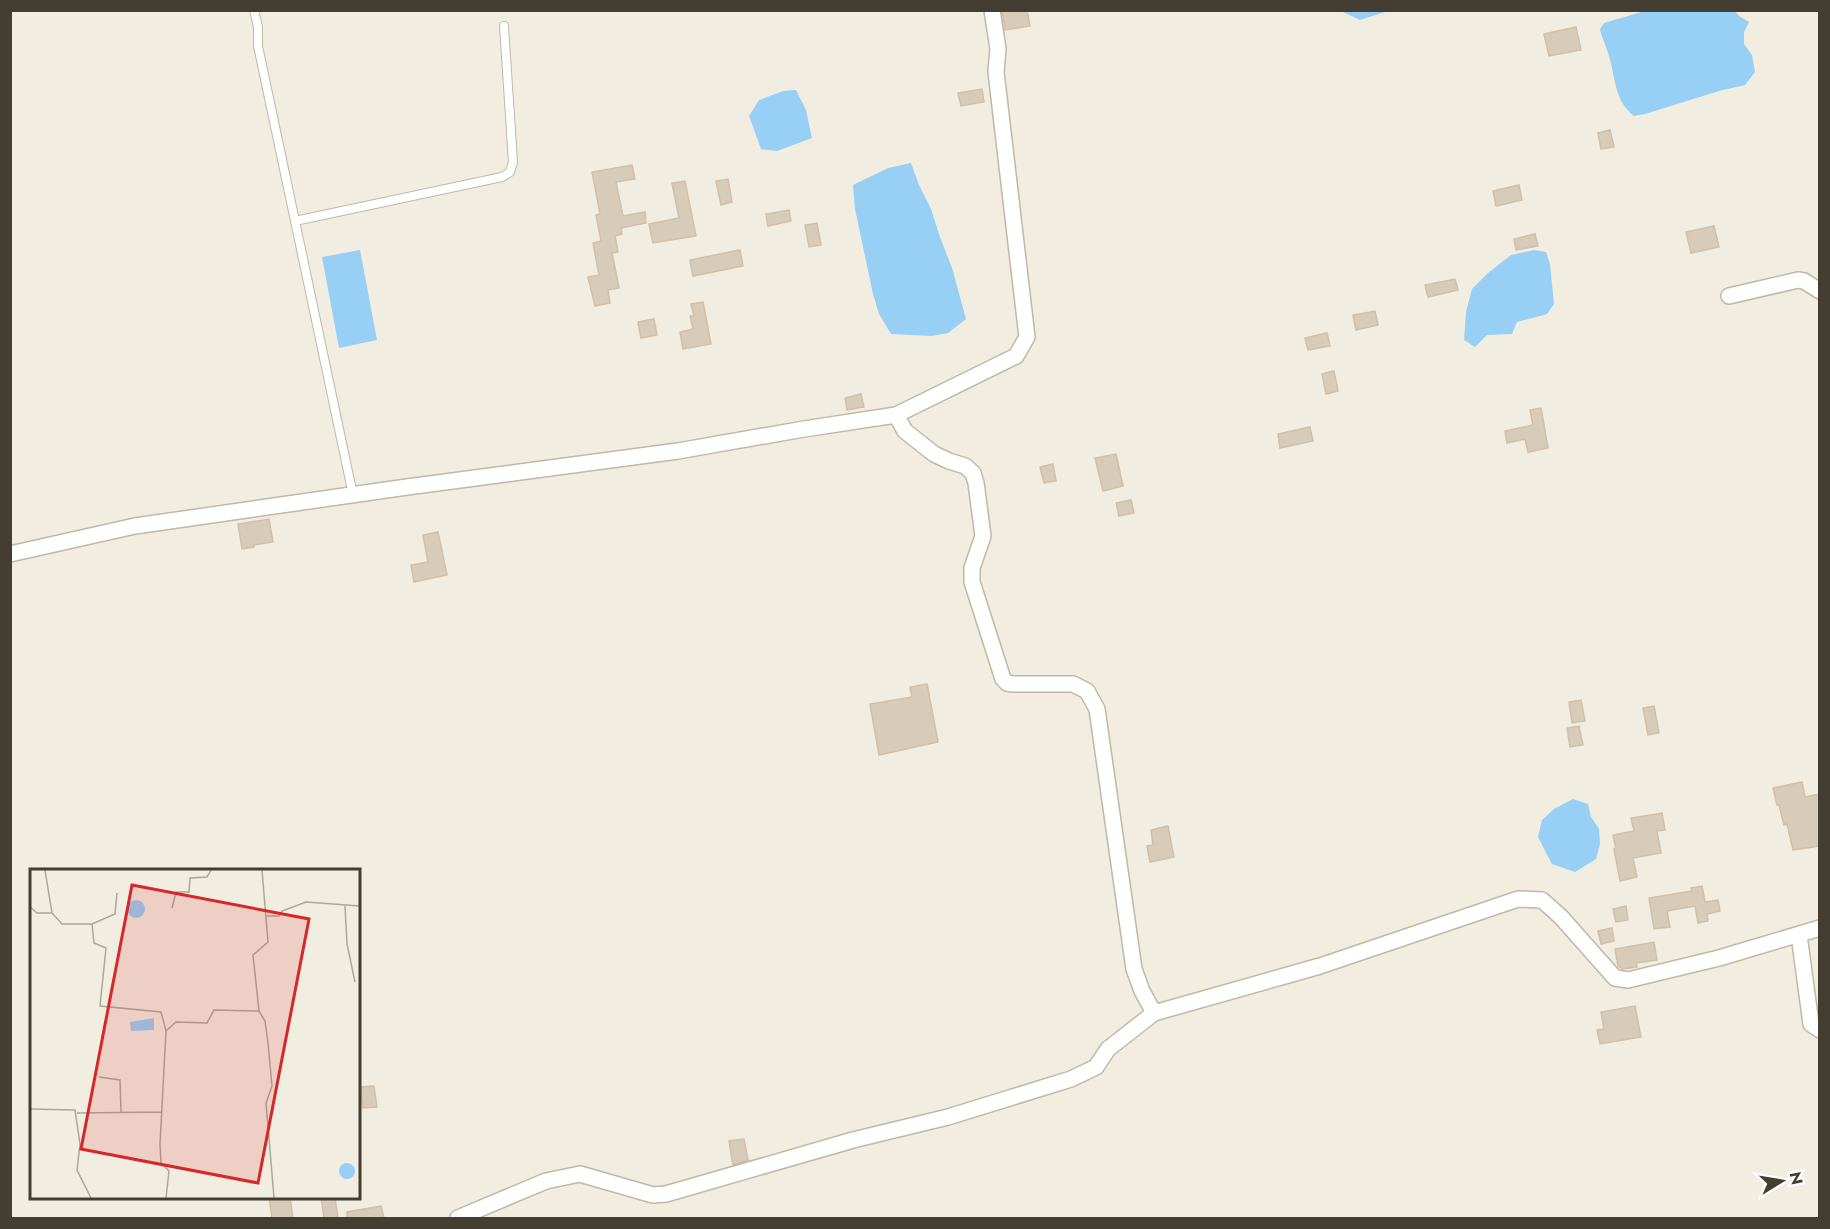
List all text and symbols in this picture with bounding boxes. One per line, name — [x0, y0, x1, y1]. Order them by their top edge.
inset map — [30, 869, 360, 1199]
north arrow — [1752, 1151, 1812, 1211]
text: N — [1784, 1170, 1809, 1187]

